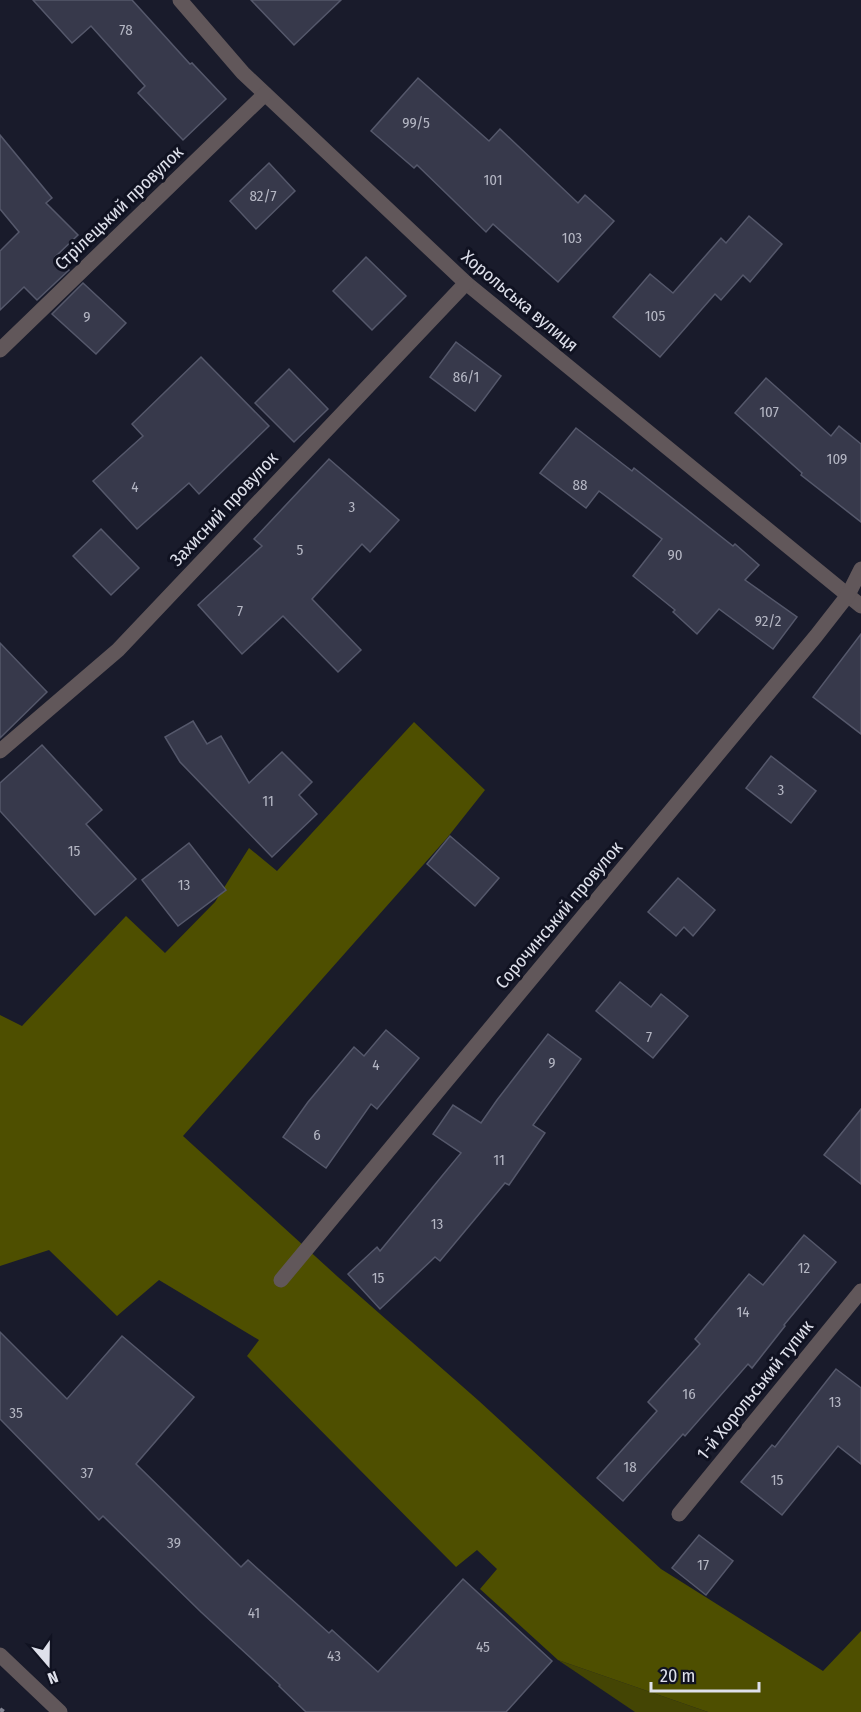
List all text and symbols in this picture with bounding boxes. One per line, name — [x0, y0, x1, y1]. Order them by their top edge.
house number: 78 — [119, 21, 133, 39]
house number: 99/5 — [402, 114, 430, 132]
street label: Стрілецький провулок — [50, 141, 188, 275]
house number: 101 — [483, 171, 503, 189]
house number: 82/7 — [249, 187, 277, 205]
house number: 103 — [562, 229, 582, 247]
street label: Хорольська вулиця — [457, 246, 583, 356]
house number: 105 — [645, 307, 665, 325]
house number: 9 — [83, 308, 91, 326]
house number: 86/1 — [453, 368, 479, 386]
house number: 107 — [759, 403, 779, 421]
street label: Захисний провулок — [165, 447, 283, 571]
house number: 109 — [827, 450, 847, 468]
house number: 88 — [572, 476, 588, 494]
house number: 4 — [131, 478, 139, 496]
house number: 3 — [349, 498, 356, 516]
house number: 5 — [297, 541, 304, 559]
house number: 90 — [667, 546, 683, 564]
house number: 7 — [237, 602, 243, 620]
house number: 92/2 — [755, 612, 782, 630]
house number: 3 — [778, 781, 785, 799]
house number: 11 — [262, 792, 274, 810]
street label: Сорочинський провулок — [491, 836, 628, 993]
house number: 15 — [68, 842, 80, 860]
house number: 13 — [178, 876, 191, 894]
house number: 7 — [646, 1028, 652, 1046]
house number: 9 — [548, 1054, 556, 1072]
house number: 4 — [372, 1056, 380, 1074]
house number: 6 — [313, 1126, 321, 1144]
house number: 11 — [493, 1151, 505, 1169]
house number: 13 — [431, 1215, 444, 1233]
house number: 12 — [798, 1259, 811, 1277]
house number: 15 — [372, 1269, 384, 1287]
house number: 14 — [736, 1303, 750, 1321]
street label: 1-й Хорольський тупик — [692, 1315, 818, 1464]
house number: 16 — [682, 1385, 696, 1403]
house number: 13 — [829, 1393, 842, 1411]
house number: 35 — [9, 1404, 23, 1422]
house number: 18 — [623, 1458, 637, 1476]
house number: 37 — [81, 1464, 93, 1482]
house number: 15 — [771, 1471, 783, 1489]
house number: 39 — [167, 1534, 181, 1552]
house number: 17 — [697, 1556, 709, 1574]
house number: 41 — [248, 1604, 260, 1622]
north arrow — [18, 1634, 78, 1694]
house number: 45 — [476, 1638, 490, 1656]
house number: 43 — [327, 1647, 341, 1665]
scale bar — [651, 1655, 759, 1693]
text: 20 m — [660, 1665, 695, 1687]
text: N — [45, 1667, 61, 1688]

